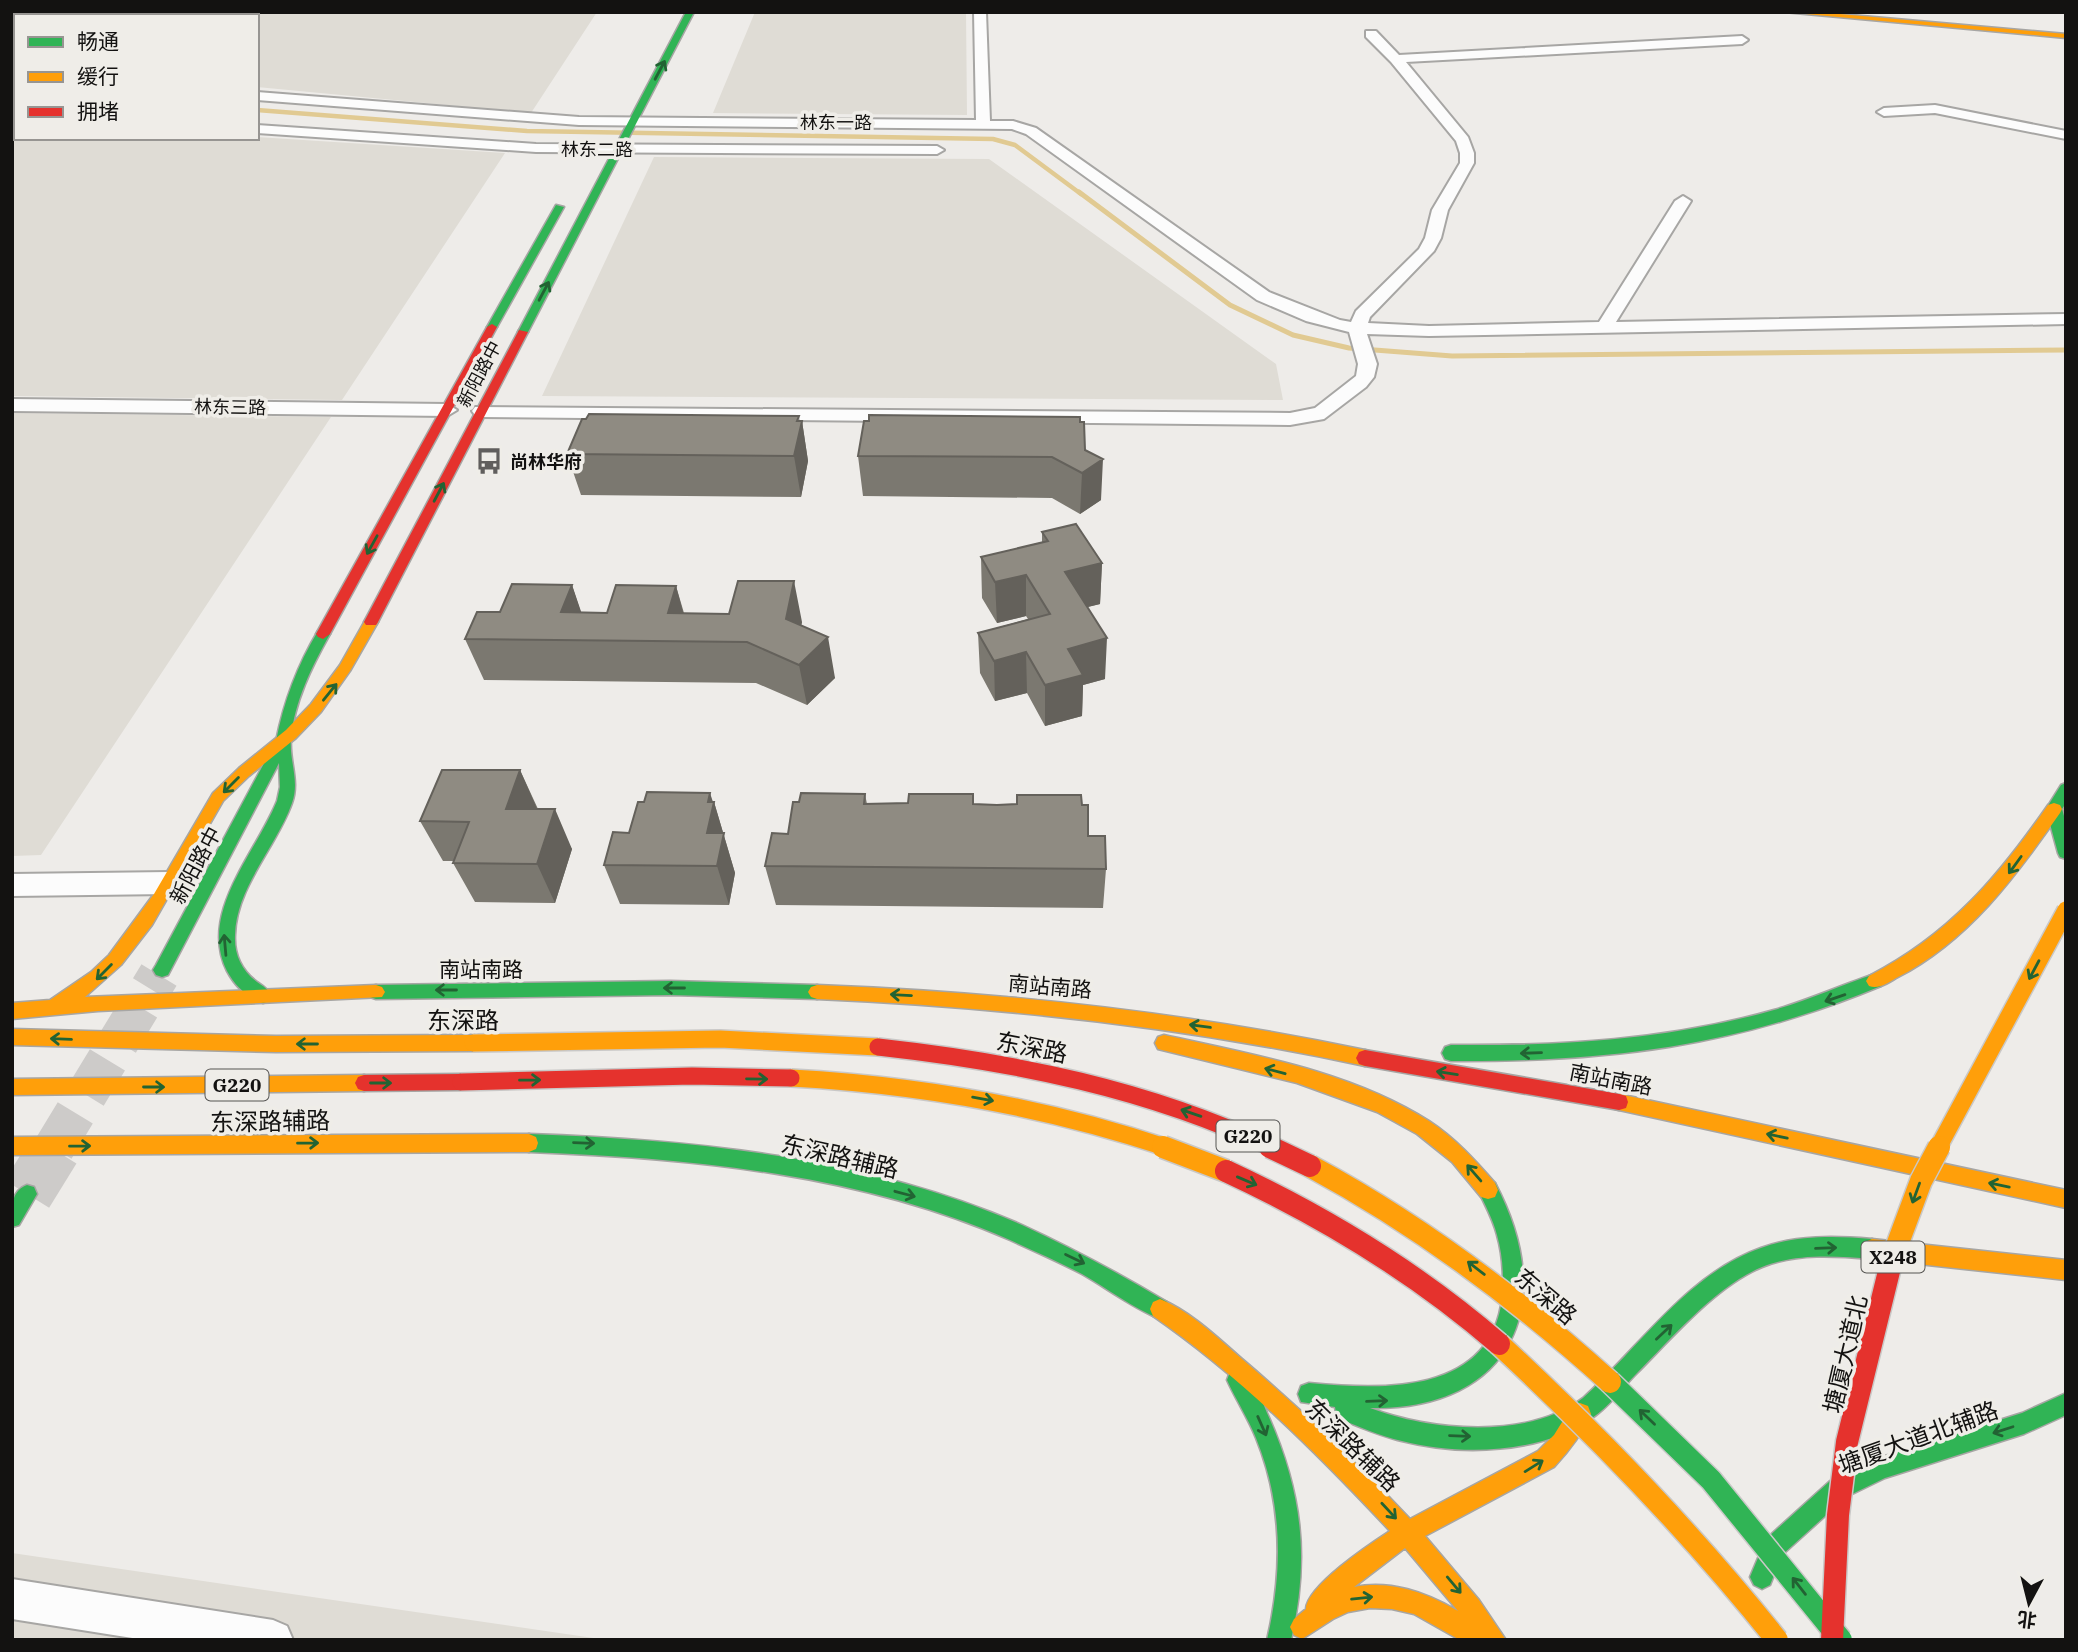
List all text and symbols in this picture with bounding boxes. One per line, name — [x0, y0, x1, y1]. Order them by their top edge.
legend — [14, 14, 259, 140]
text: 畅通 — [77, 27, 119, 55]
one-way arrow — [654, 60, 667, 81]
text: 缓行 — [77, 62, 119, 90]
text: 拥堵 — [77, 97, 119, 125]
street label: 林东一路 — [800, 111, 872, 134]
street label: 林东二路 — [561, 138, 633, 161]
one-way arrow — [538, 281, 552, 302]
street label: 新阳路中 — [452, 337, 506, 411]
street label: 林东三路 — [194, 395, 266, 419]
bus stop icon: 尚林华府 — [474, 446, 504, 476]
place label: 尚林华府 — [510, 450, 582, 473]
one-way arrow — [432, 483, 446, 503]
one-way arrow — [365, 534, 379, 554]
one-way arrow — [322, 683, 338, 701]
one-way arrow — [222, 776, 239, 793]
street label: 新阳路中 — [163, 821, 227, 909]
one-way arrow — [2008, 855, 2023, 873]
one-way arrow — [218, 934, 231, 956]
street label: 南站南路 — [439, 955, 523, 983]
one-way arrow — [2026, 959, 2040, 980]
one-way arrow — [96, 964, 113, 981]
street label: 南站南路 — [1007, 968, 1093, 1004]
one-way arrow — [662, 981, 685, 995]
one-way arrow — [435, 983, 458, 997]
one-way arrow — [890, 988, 913, 1001]
one-way arrow — [1824, 993, 1846, 1005]
street label: 东深路 — [427, 1004, 499, 1036]
one-way arrow — [1189, 1020, 1212, 1033]
street label: 东深路 — [994, 1024, 1070, 1070]
one-way arrow — [50, 1033, 73, 1046]
one-way arrow — [295, 1037, 318, 1051]
one-way arrow — [1519, 1047, 1542, 1060]
street label: 南站南路 — [1567, 1057, 1655, 1101]
one-way arrow — [1264, 1064, 1287, 1077]
one-way arrow — [1436, 1067, 1459, 1080]
road number: G220 — [205, 1070, 268, 1100]
one-way arrow — [745, 1072, 768, 1085]
one-way arrow — [518, 1074, 541, 1087]
one-way arrow — [370, 1076, 393, 1090]
one-way arrow — [142, 1080, 165, 1094]
one-way arrow — [971, 1093, 994, 1106]
street label: 东深路辅路 — [210, 1104, 330, 1138]
one-way arrow — [1180, 1106, 1202, 1118]
road number: G220 — [1216, 1120, 1280, 1152]
street label: 东深路辅路 — [778, 1127, 902, 1185]
one-way arrow — [1766, 1128, 1789, 1142]
one-way arrow — [296, 1136, 319, 1150]
one-way arrow — [573, 1137, 596, 1150]
one-way arrow — [69, 1139, 92, 1152]
one-way arrow — [1466, 1164, 1482, 1182]
one-way arrow — [1235, 1176, 1257, 1189]
one-way arrow — [1988, 1177, 2011, 1191]
one-way arrow — [1909, 1181, 1921, 1203]
one-way arrow — [893, 1188, 916, 1201]
one-way arrow — [1814, 1241, 1837, 1255]
road number: X248 — [1862, 1242, 1924, 1273]
one-way arrow — [1064, 1253, 1085, 1267]
one-way arrow — [1467, 1260, 1485, 1275]
street label: 东深路 — [1508, 1261, 1584, 1331]
street label: 塘厦大道北 — [1816, 1292, 1874, 1416]
one-way arrow — [1655, 1323, 1672, 1340]
street label: 东深路辅路 — [1299, 1392, 1407, 1498]
street label: 塘厦大道北辅路 — [1834, 1393, 2002, 1481]
one-way arrow — [1365, 1394, 1388, 1407]
one-way arrow — [1639, 1408, 1656, 1425]
one-way arrow — [1256, 1415, 1269, 1437]
one-way arrow — [1992, 1425, 2014, 1437]
one-way arrow — [1448, 1430, 1471, 1443]
one-way arrow — [1523, 1459, 1543, 1473]
one-way arrow — [1381, 1502, 1397, 1520]
north arrow — [1994, 1568, 2064, 1638]
one-way arrow — [1446, 1575, 1462, 1593]
one-way arrow — [1791, 1577, 1806, 1596]
one-way arrow — [1350, 1591, 1372, 1604]
text: 北 — [2016, 1607, 2038, 1633]

